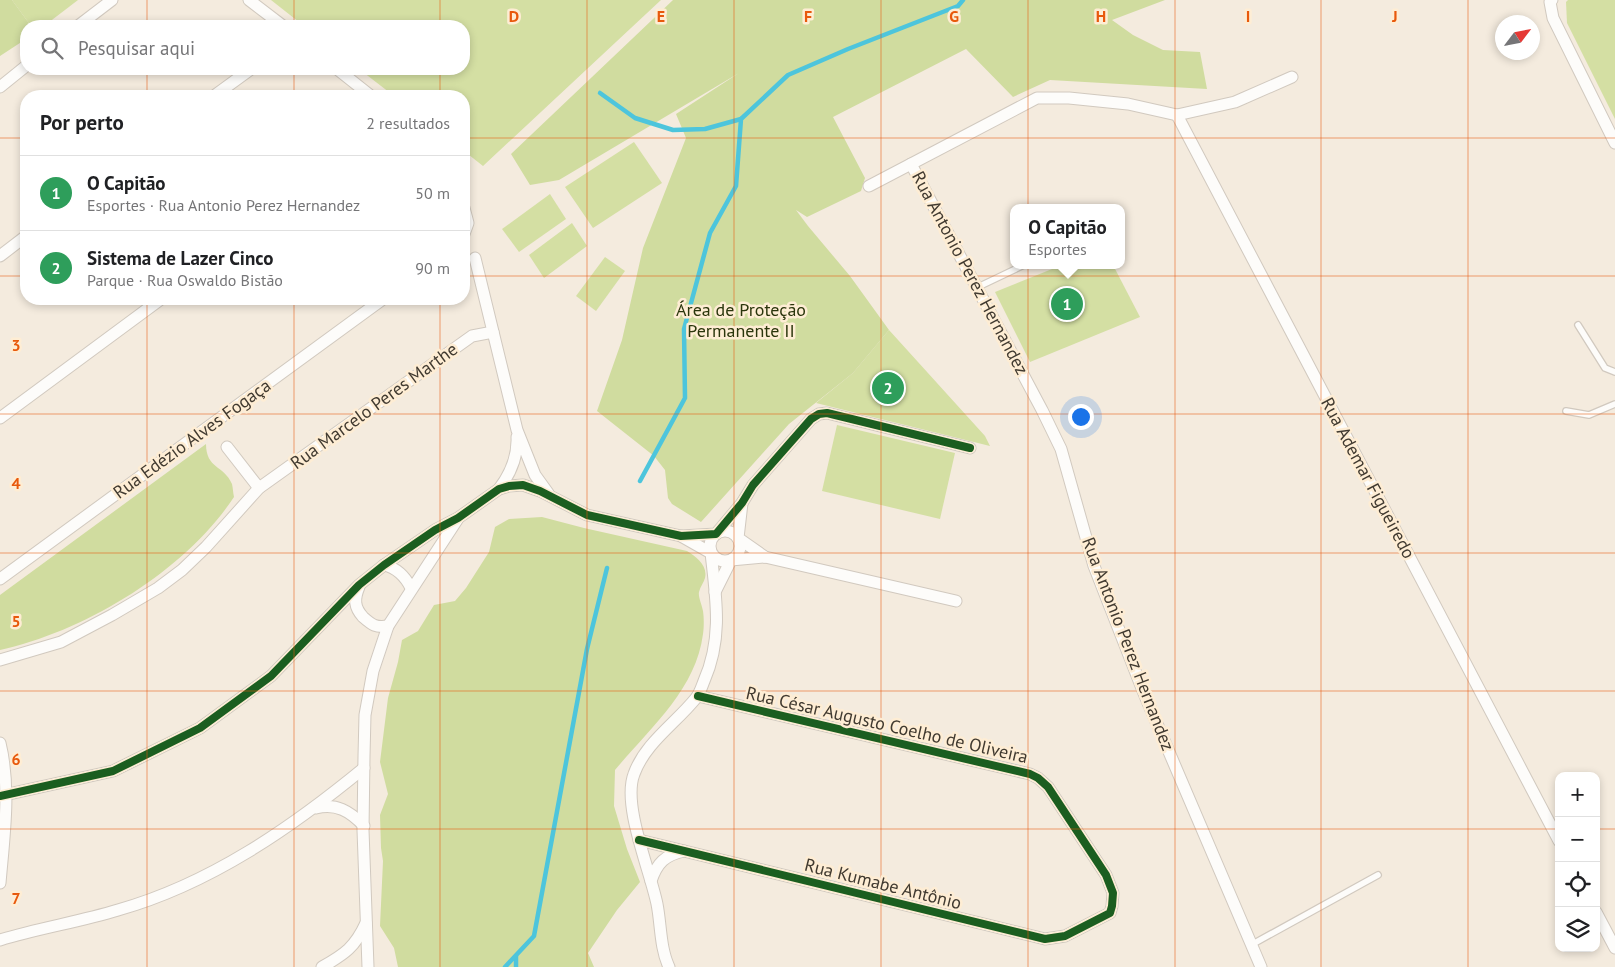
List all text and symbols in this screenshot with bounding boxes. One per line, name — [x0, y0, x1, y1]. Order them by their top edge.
text: D — [509, 6, 519, 26]
text: E — [657, 6, 665, 26]
text: F — [804, 6, 812, 26]
text: G — [949, 6, 959, 26]
text: H — [1096, 6, 1106, 26]
text: I — [1246, 6, 1250, 26]
text: J — [1391, 6, 1398, 26]
north arrow — [1495, 15, 1540, 60]
search box — [20, 20, 470, 75]
icon: search — [38, 34, 66, 62]
text: Pesquisar aqui — [78, 36, 195, 60]
text: Por perto — [40, 109, 124, 136]
text: 2 resultados — [366, 113, 450, 133]
street label: Rua Antonio Perez Hernandez — [907, 167, 1034, 378]
text: O Capitão — [87, 171, 166, 195]
text: 1 — [51, 183, 61, 203]
text: 50 m — [415, 183, 450, 203]
text: Esportes · Rua Antonio Perez Hernandez — [87, 195, 360, 215]
popup — [1010, 204, 1125, 269]
text: O Capitão — [1028, 215, 1107, 239]
text: Esportes — [1028, 239, 1087, 259]
text: Sistema de Lazer Cinco — [87, 246, 273, 270]
text: 2 — [51, 258, 61, 278]
text: 90 m — [415, 258, 450, 278]
text: Parque · Rua Oswaldo Bistão — [87, 270, 283, 290]
pin: 1 — [1051, 285, 1083, 323]
park label: Área de Proteção Permanente II — [676, 298, 806, 342]
text: 3 — [11, 335, 21, 355]
street label: Rua Marcelo Peres Marthe — [286, 337, 462, 474]
pin: 2 — [872, 369, 904, 407]
street label: Rua Edézio Alves Fogaça — [108, 374, 275, 504]
street label: Rua Ademar Figueiredo — [1316, 393, 1421, 562]
your location — [1068, 404, 1094, 430]
text: 4 — [11, 473, 21, 493]
street label: Rua Antonio Perez Hernandez — [1077, 534, 1180, 754]
text: 5 — [11, 611, 21, 631]
street label: Rua César Augusto Coelho de Oliveira — [744, 681, 1030, 768]
text: 6 — [11, 749, 21, 769]
map controls — [1555, 772, 1600, 952]
button: + — [1555, 772, 1600, 817]
button: − — [1555, 817, 1600, 862]
street label: Rua Kumabe Antônio — [802, 853, 964, 914]
button: locate — [1555, 862, 1600, 907]
text: 7 — [11, 888, 21, 908]
button: layers — [1555, 907, 1600, 952]

